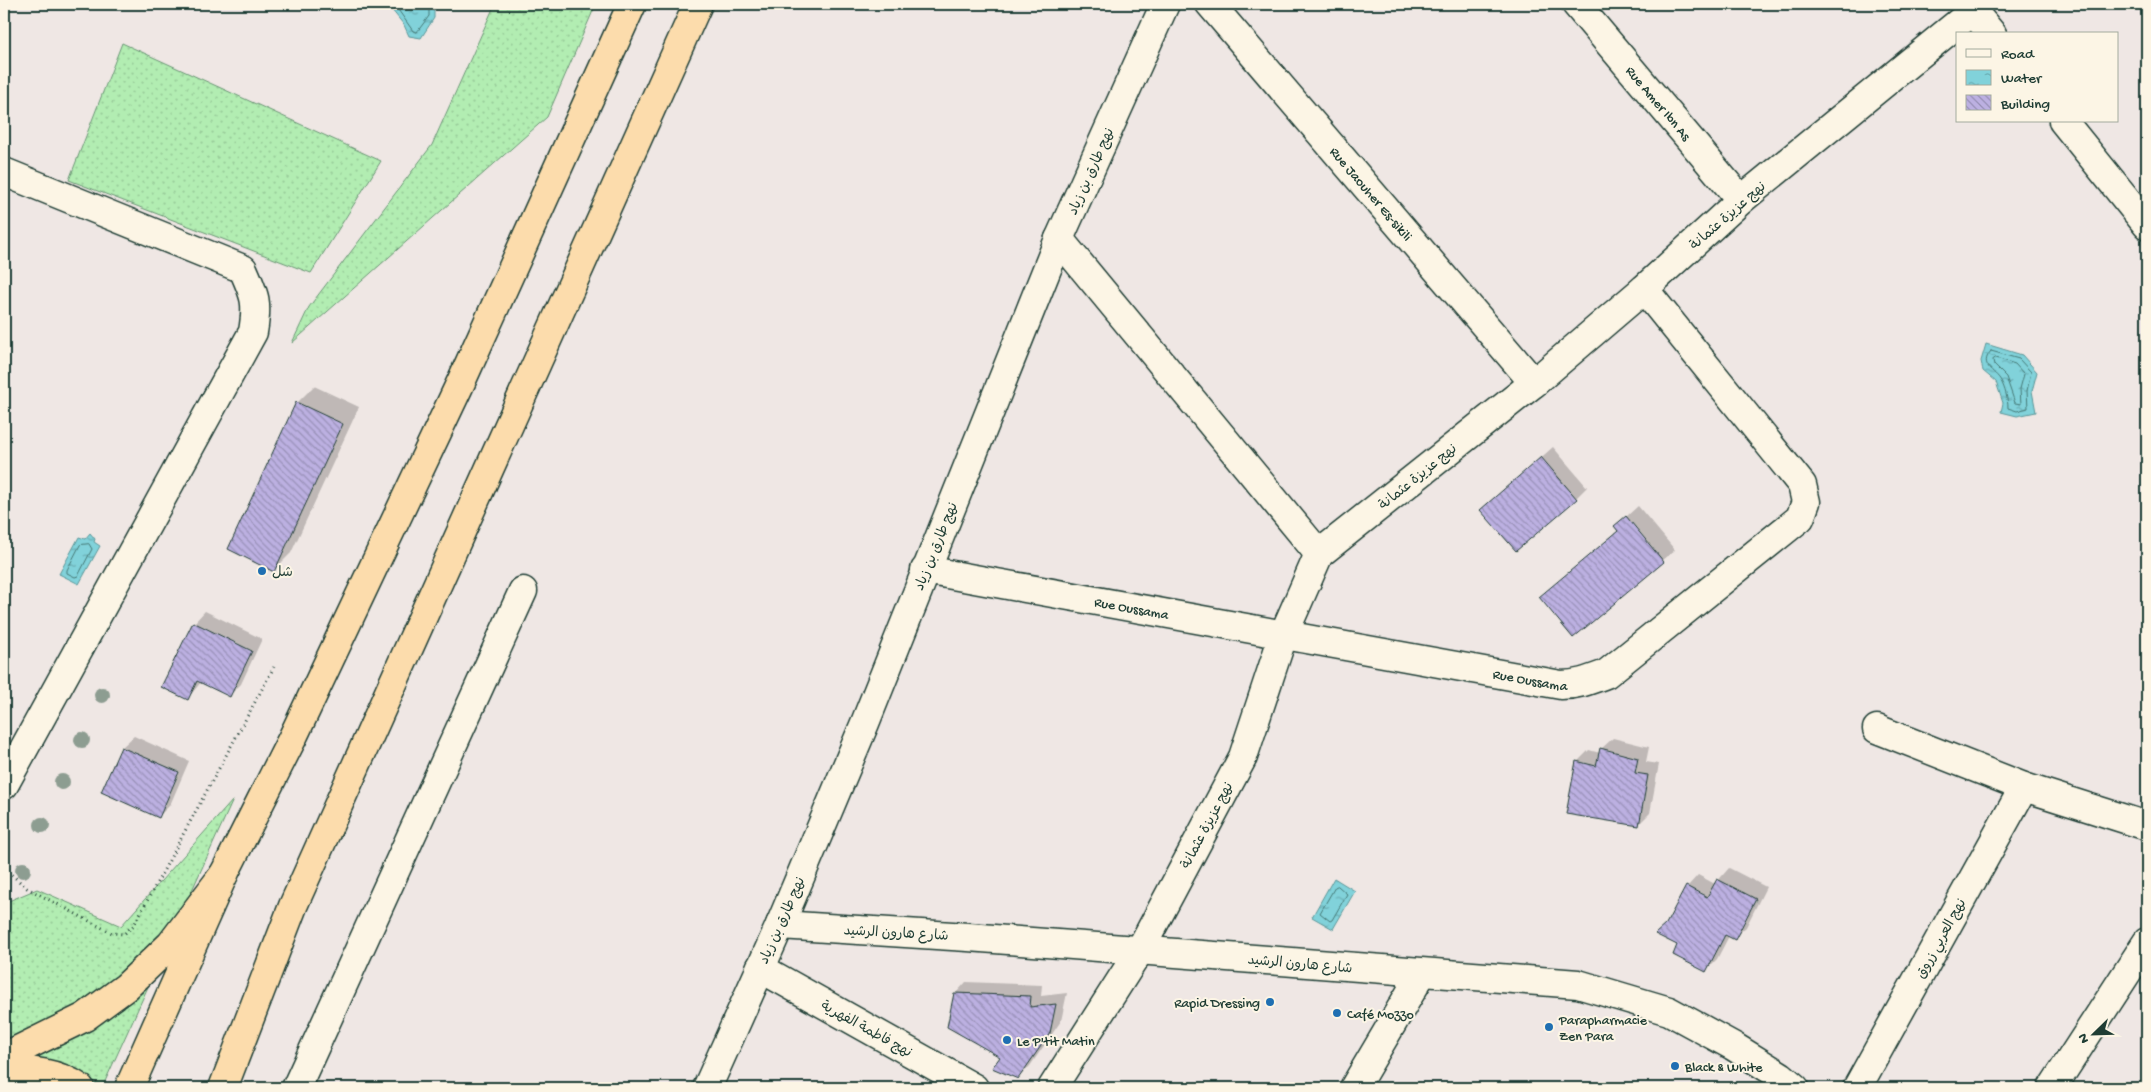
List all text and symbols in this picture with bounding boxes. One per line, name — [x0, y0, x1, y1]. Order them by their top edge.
legend — [1956, 32, 2118, 122]
text: Road — [2001, 46, 2035, 64]
street label: Rue Amer Ibn As — [1621, 63, 1694, 146]
text: Water — [2001, 70, 2043, 88]
text: Building — [2000, 96, 2050, 114]
street label: نهج طارق بن زياد — [1065, 126, 1119, 218]
street label: Rue Jaouher Es-sikili — [1325, 144, 1415, 245]
street label: نهج عزيزة عثمانة — [1687, 179, 1770, 255]
street label: نهج عزيزة عثمانة — [1376, 441, 1461, 515]
street label: نهج طارق بن زياد — [912, 500, 963, 594]
marker: شل — [256, 565, 268, 577]
place label: شل — [272, 565, 293, 582]
street label: Rue Oussama — [1093, 595, 1171, 625]
street label: Rue Oussama — [1491, 667, 1569, 696]
street label: نهج عزيزة عثمانة — [1178, 780, 1238, 872]
street label: نهج طارق بن زياد — [756, 875, 810, 967]
street label: نهج العربي زروق — [1913, 896, 1973, 983]
street label: شارع هارون الرشيد — [843, 923, 949, 946]
street label: شارع هارون الرشيد — [1247, 952, 1353, 979]
place label: Rapid Dressing — [1174, 996, 1260, 1013]
marker: Rapid Dressing — [1264, 996, 1276, 1008]
street label: نهج فاطمة الفهرية — [817, 998, 914, 1062]
marker: Café Mozzo — [1331, 1007, 1343, 1019]
place label: Café Mozzo — [1347, 1007, 1414, 1024]
north arrow — [2068, 1010, 2118, 1060]
place label: Parapharmacie Zen Para — [1558, 1013, 1648, 1046]
marker: Parapharmacie Zen Para — [1543, 1021, 1555, 1033]
text: N — [2075, 1031, 2094, 1046]
marker: Le P'tit Matin — [1001, 1034, 1013, 1046]
place label: Le P'tit Matin — [1017, 1034, 1095, 1051]
marker: Black & White — [1669, 1060, 1681, 1072]
place label: Black & White — [1684, 1060, 1763, 1077]

